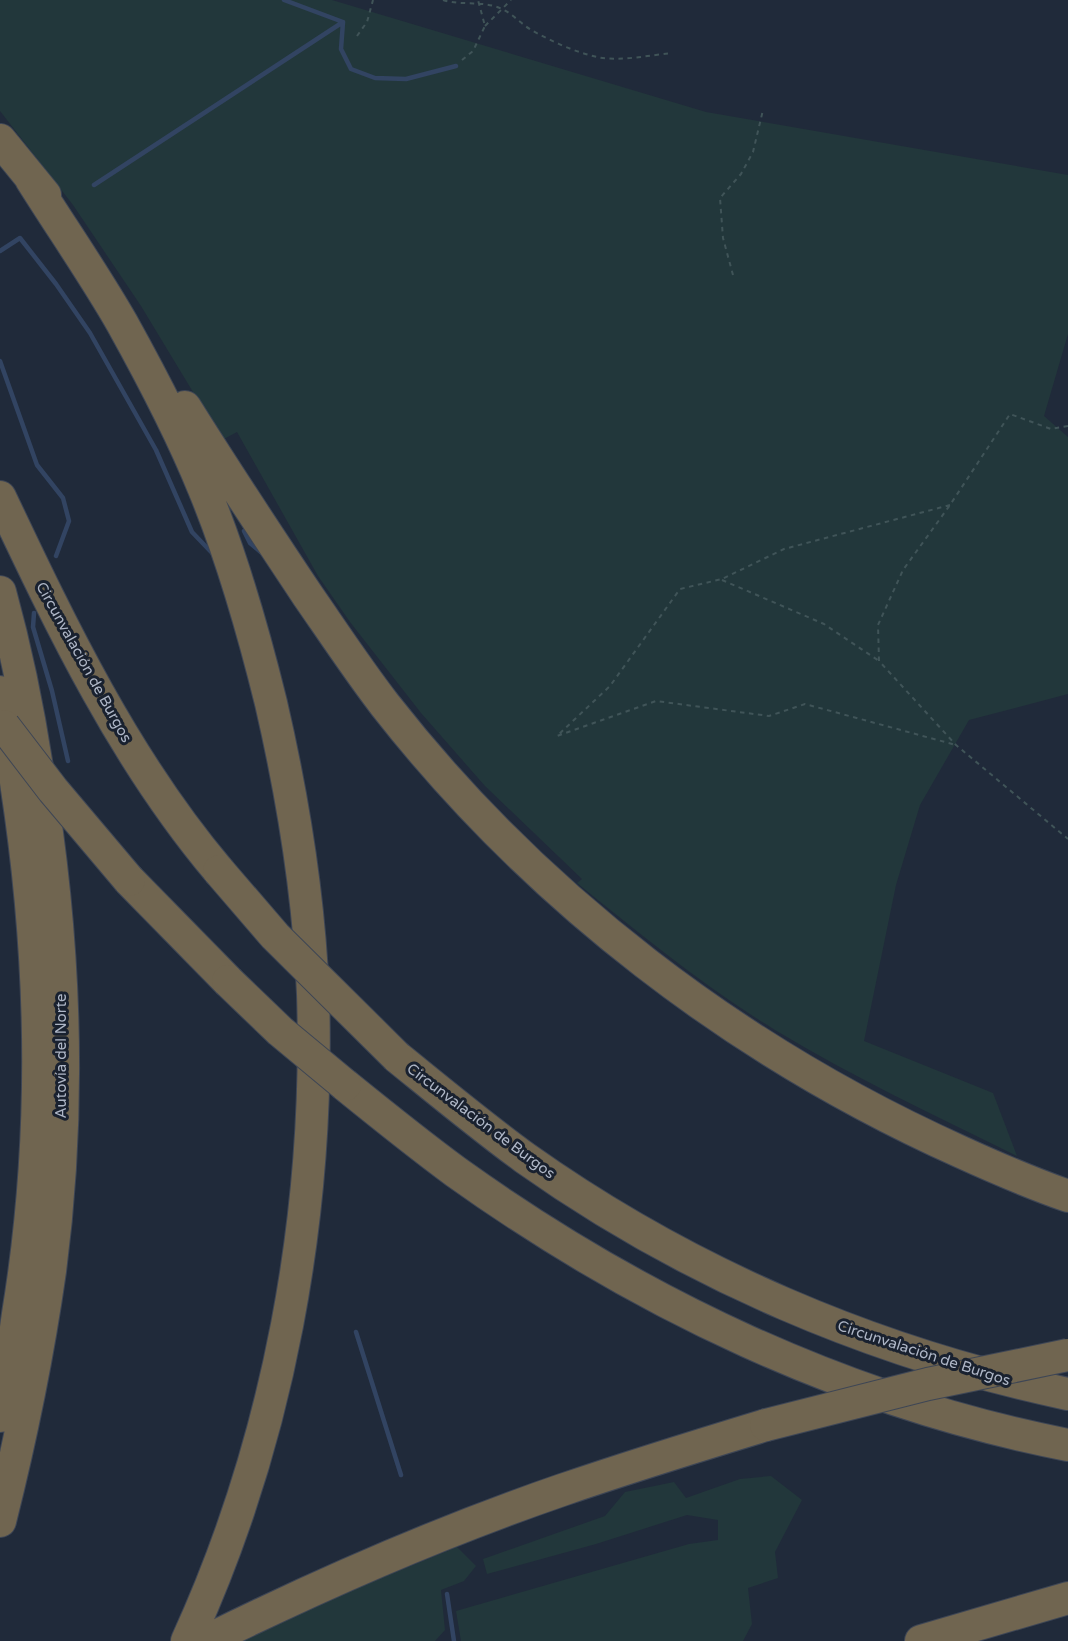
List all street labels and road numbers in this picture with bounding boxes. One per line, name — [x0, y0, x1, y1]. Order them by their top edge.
street label: Circunvalación de Burgos — [32, 579, 136, 745]
street label: Autovía del Norte — [52, 993, 70, 1119]
street label: Circunvalación de Burgos — [403, 1059, 559, 1183]
street label: Circunvalación de Burgos — [835, 1317, 1013, 1389]

